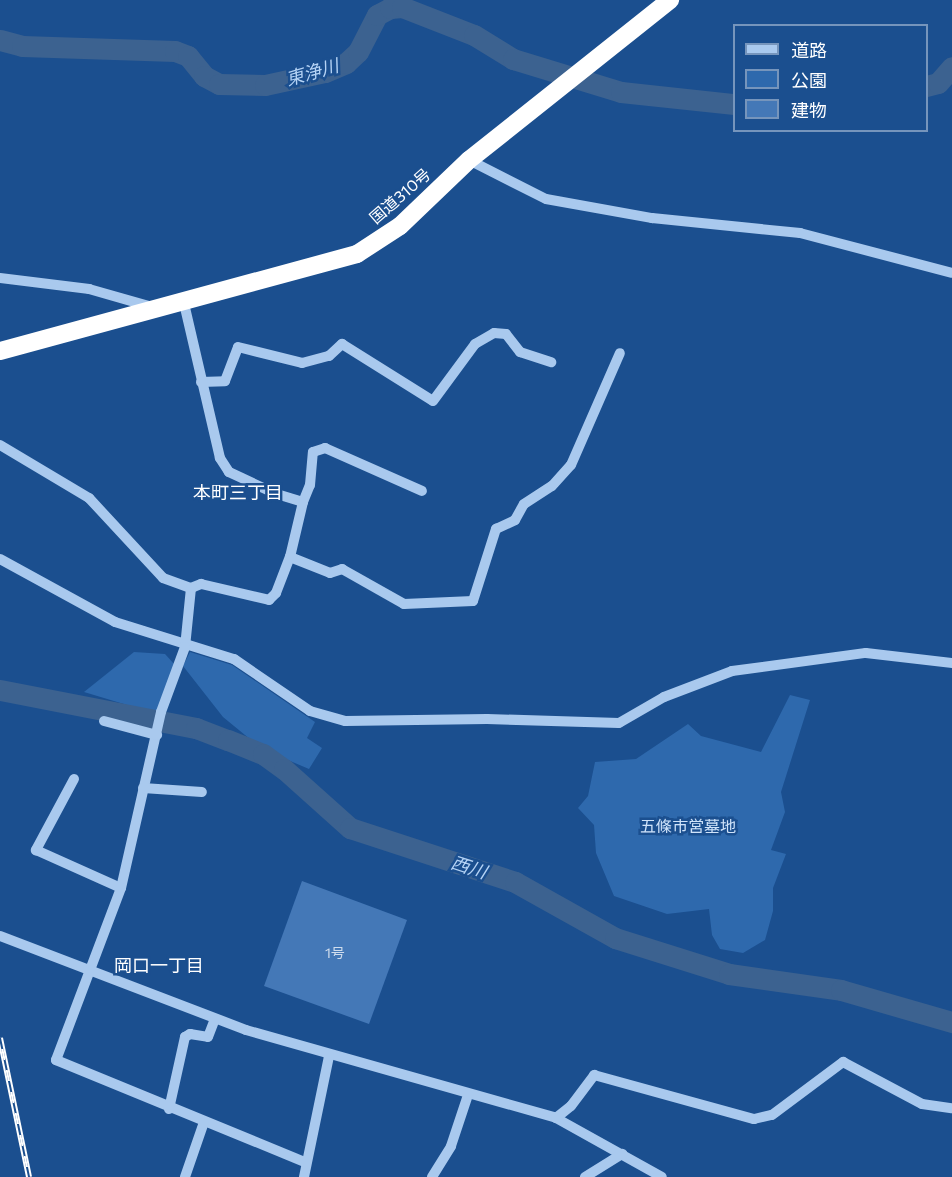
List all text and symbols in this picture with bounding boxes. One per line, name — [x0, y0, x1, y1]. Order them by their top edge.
legend — [733, 24, 928, 132]
text: 道路 — [791, 39, 827, 61]
water label: 東浄川 — [283, 54, 341, 90]
text: 公園 — [791, 69, 827, 91]
text: 建物 — [791, 99, 827, 121]
street label: 国道310号 — [366, 164, 434, 228]
district label: 本町三丁目 — [193, 481, 283, 503]
park label: 五條市営墓地 — [640, 816, 736, 836]
water label: 西川 — [449, 851, 489, 883]
house number: 1号 — [325, 945, 345, 961]
district label: 岡口一丁目 — [114, 954, 204, 976]

